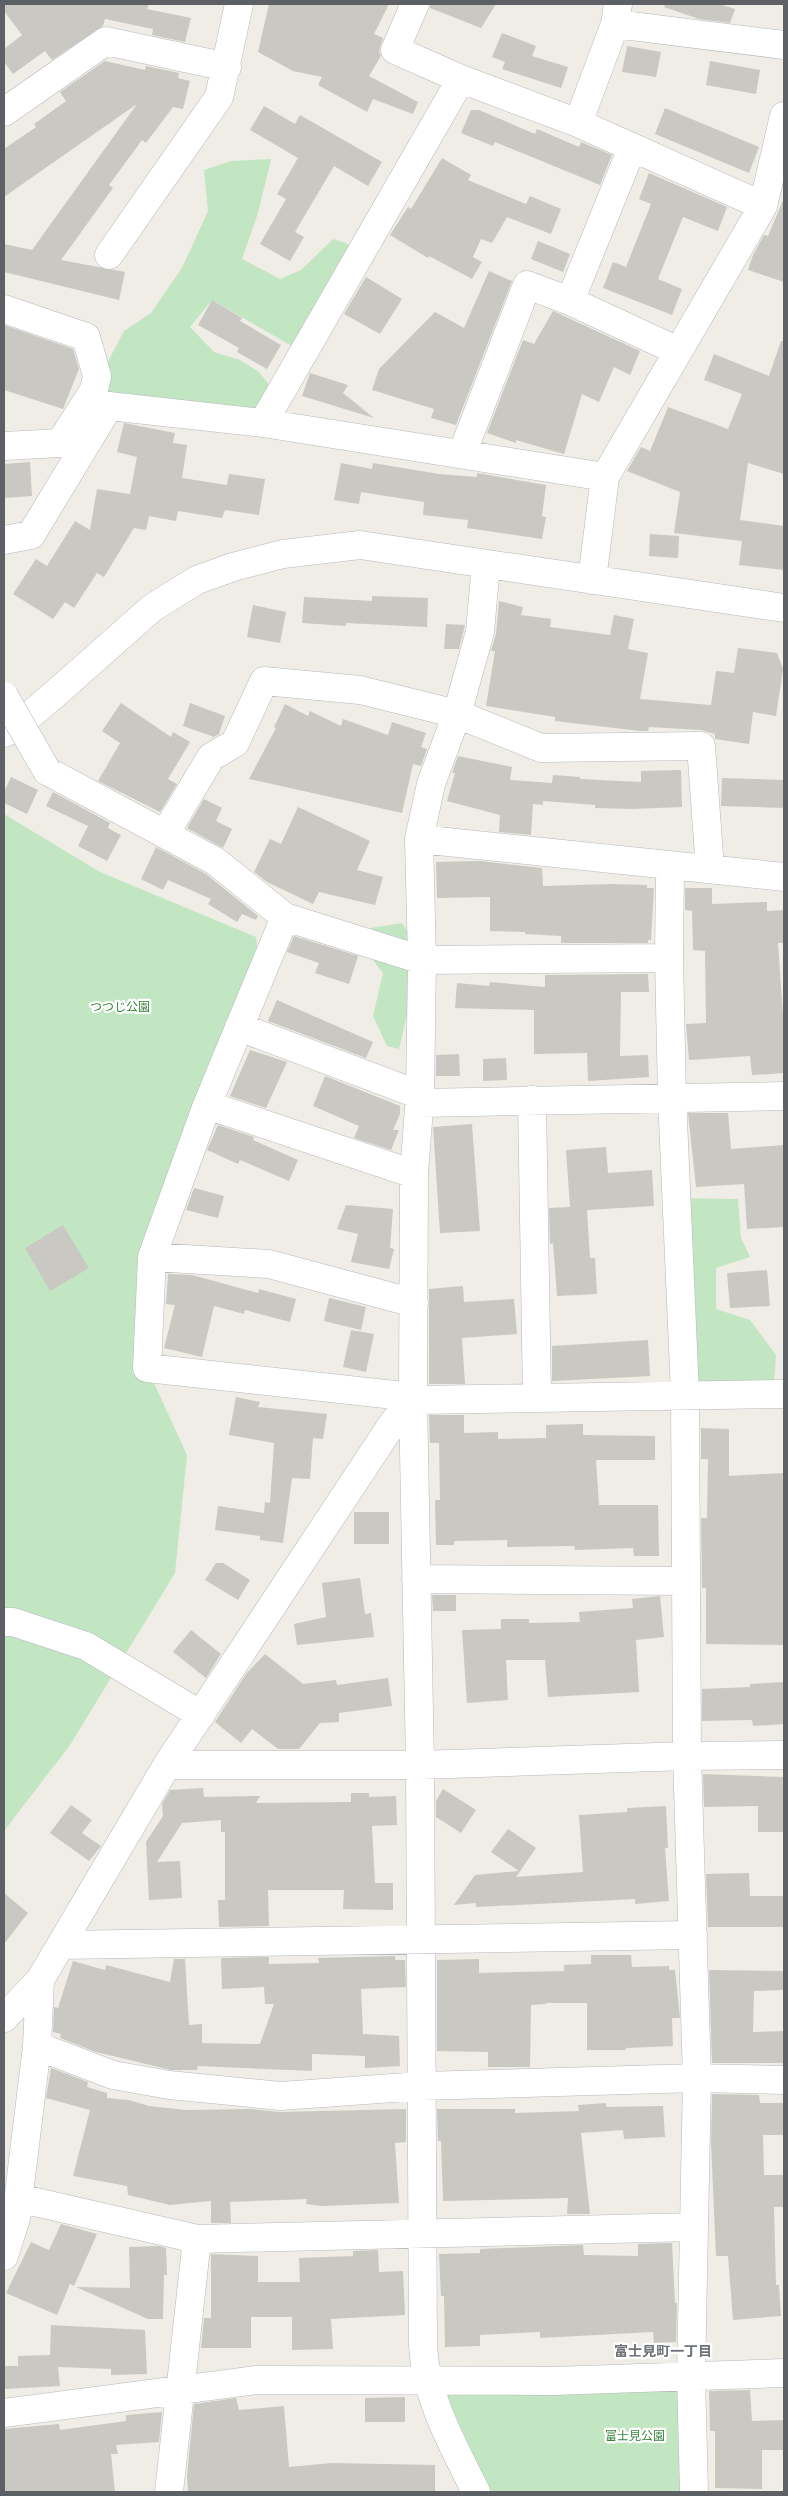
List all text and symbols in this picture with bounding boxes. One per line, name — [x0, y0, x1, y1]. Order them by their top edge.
park label: つつじ公園 — [90, 998, 150, 1015]
district label: 富士見町一丁目 — [614, 2341, 712, 2360]
park label: 富士見公園 — [605, 2427, 665, 2444]

